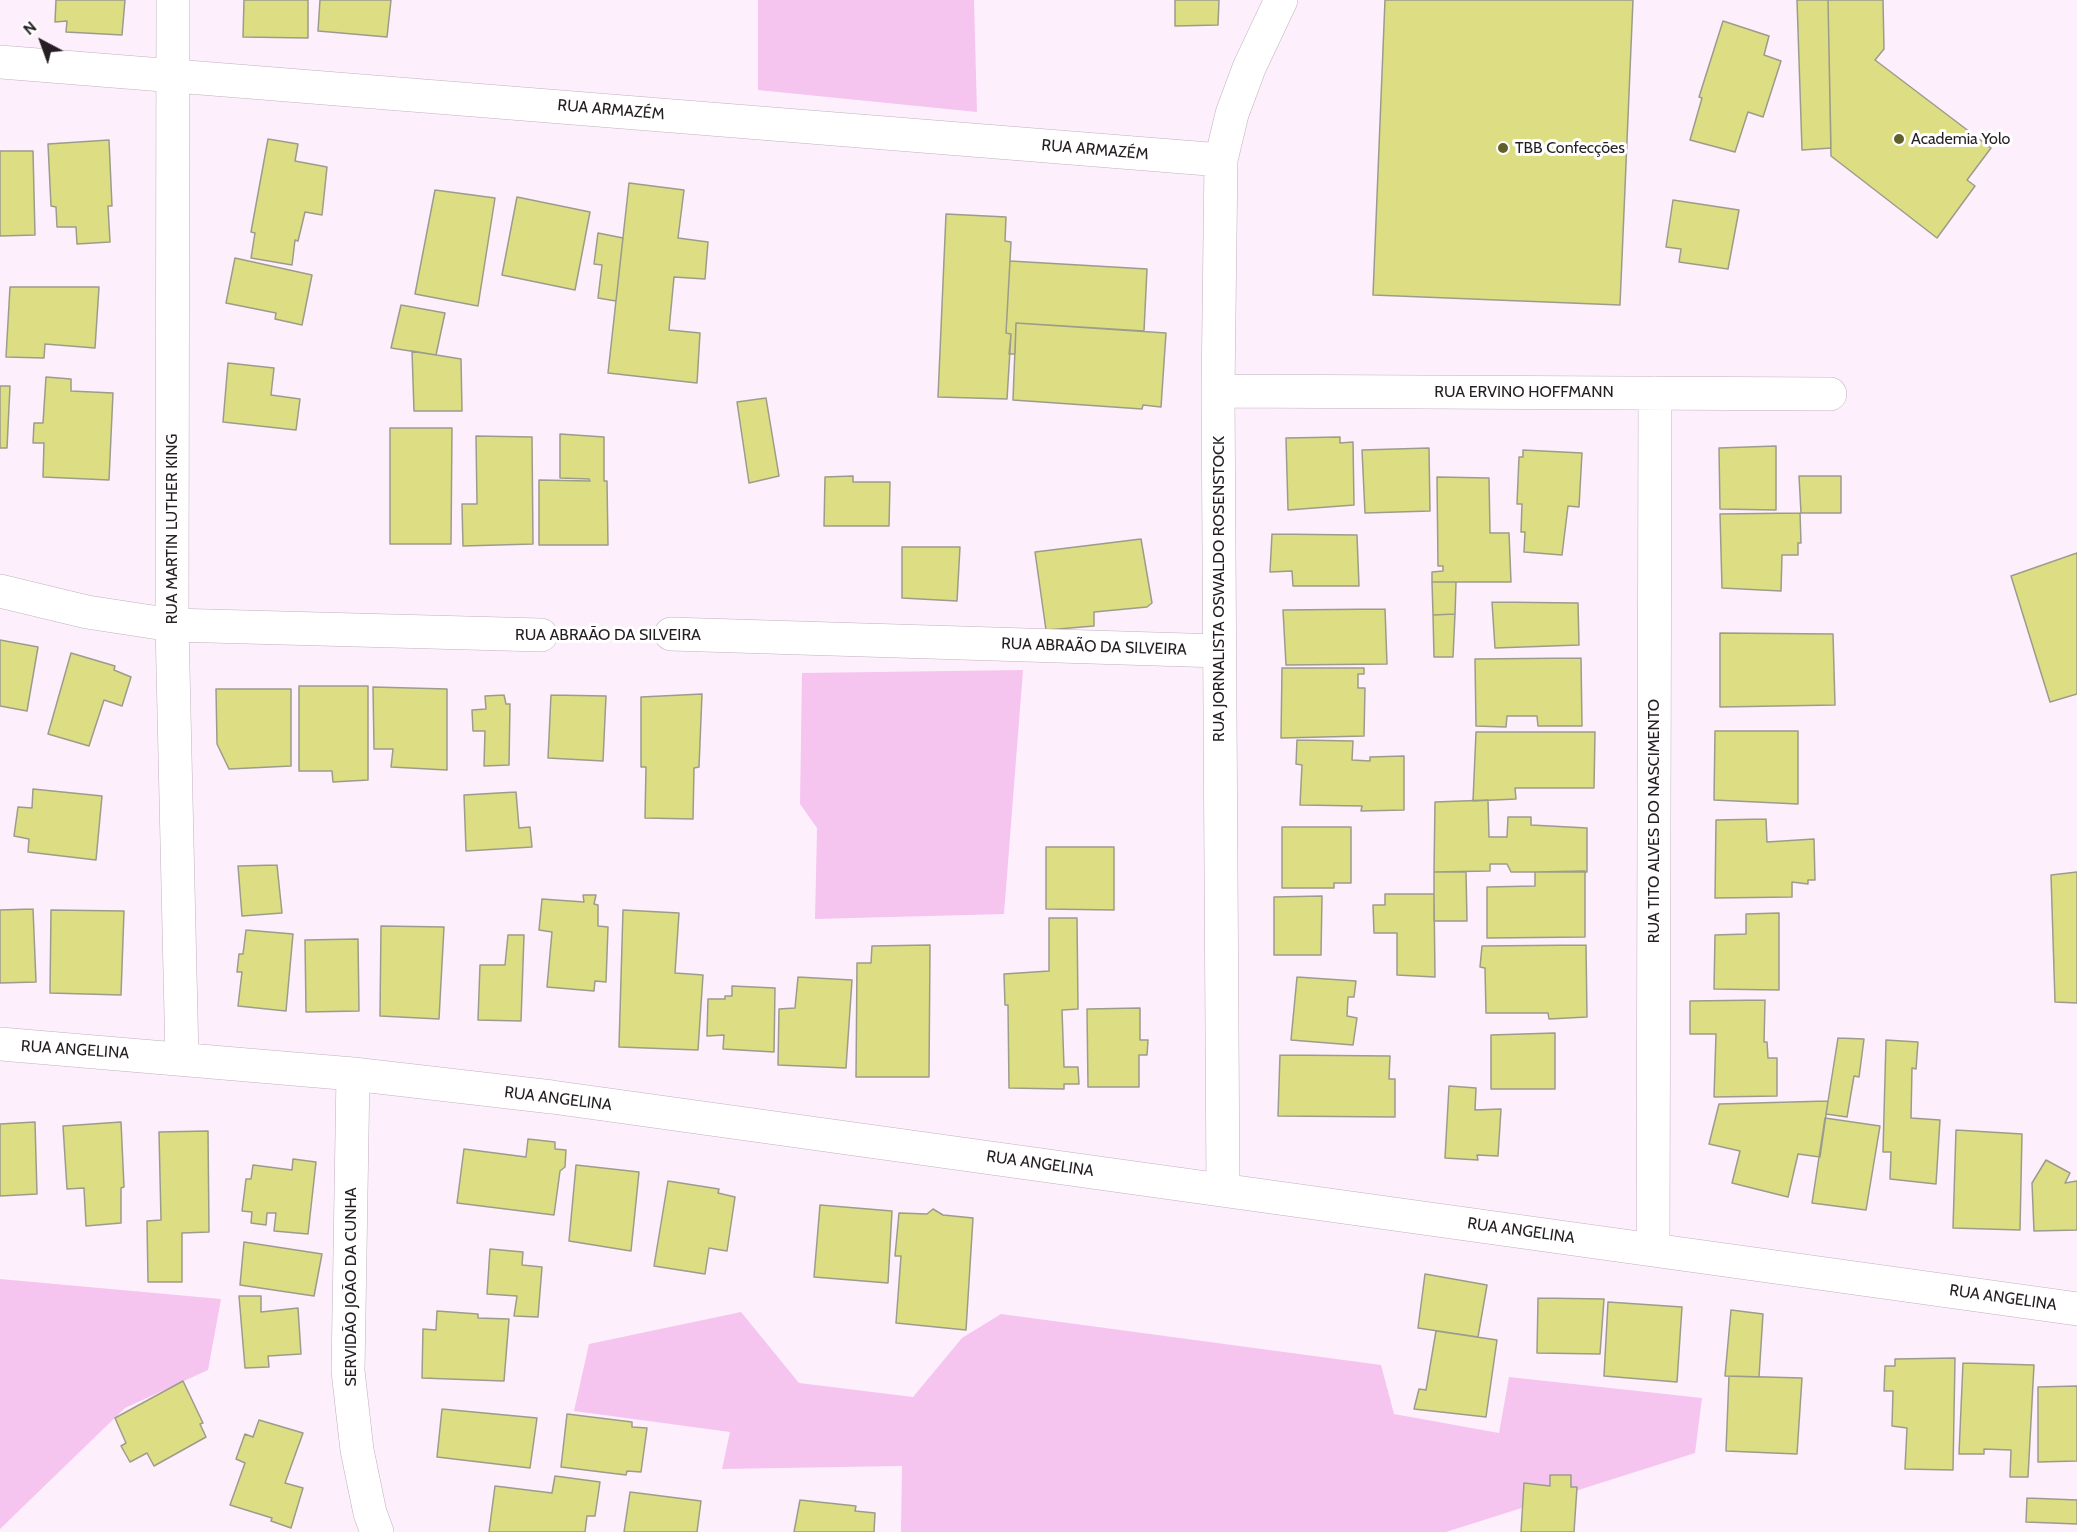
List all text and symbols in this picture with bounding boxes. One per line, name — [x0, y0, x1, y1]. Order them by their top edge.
north arrow — [12, 12, 72, 72]
text: N — [19, 17, 40, 39]
street label: RUA ARMAZÉM — [557, 96, 665, 124]
place label: Academia Yolo — [1911, 129, 2010, 149]
marker: Academia Yolo — [1892, 132, 1906, 146]
street label: RUA ARMAZÉM — [1041, 136, 1149, 164]
place label: TBB Confecções — [1515, 138, 1625, 158]
marker: TBB Confecções — [1496, 141, 1510, 155]
street label: RUA ERVINO HOFFMANN — [1434, 382, 1614, 402]
street label: RUA MARTIN LUTHER KING — [162, 434, 182, 624]
street label: RUA JORNALISTA OSWALDO ROSENSTOCK — [1209, 436, 1229, 742]
street label: RUA ABRAÃO DA SILVEIRA — [515, 625, 701, 645]
street label: RUA ABRAÃO DA SILVEIRA — [1001, 634, 1187, 660]
street label: RUA TITO ALVES DO NASCIMENTO — [1644, 699, 1664, 943]
street label: RUA ANGELINA — [20, 1037, 130, 1063]
street label: RUA ANGELINA — [503, 1083, 613, 1115]
street label: RUA ANGELINA — [985, 1147, 1095, 1181]
street label: SERVIDÃO JOÃO DA CUNHA — [341, 1187, 361, 1387]
street label: RUA ANGELINA — [1466, 1214, 1576, 1248]
street label: RUA ANGELINA — [1948, 1281, 2058, 1315]

